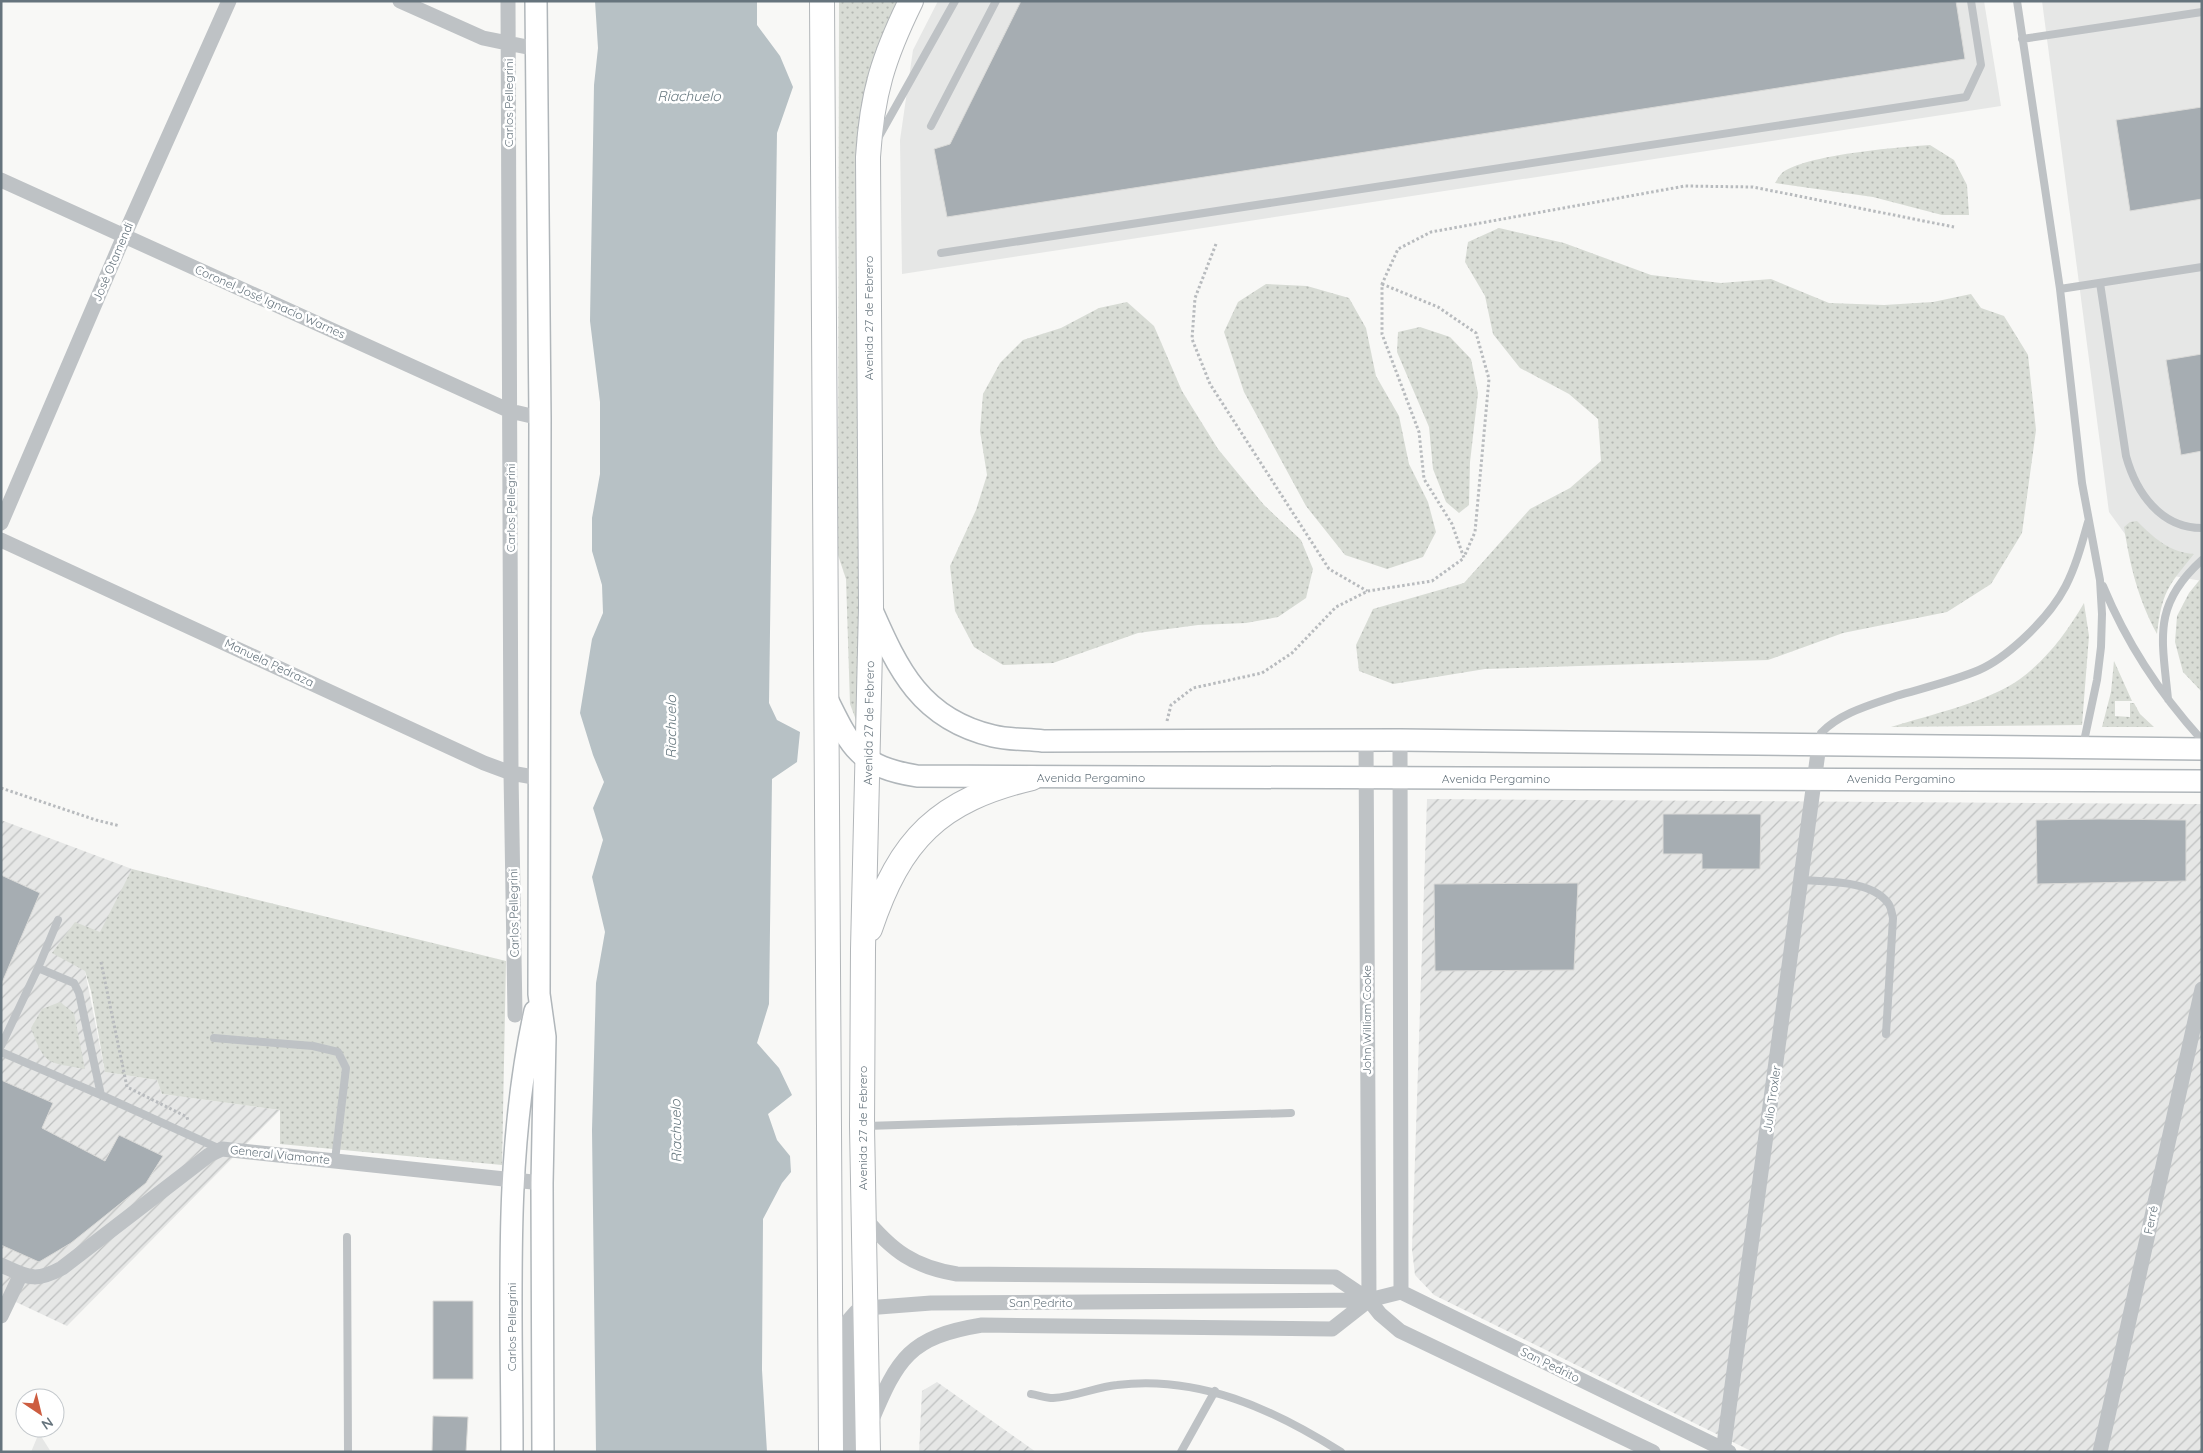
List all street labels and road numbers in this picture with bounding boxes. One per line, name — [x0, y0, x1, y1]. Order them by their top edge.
street label: Carlos Pellegrini — [501, 59, 516, 147]
street label: José Otamendi — [89, 220, 136, 304]
street label: Avenida 27 de Febrero — [861, 256, 876, 380]
street label: Coronel José Ignacio Warnes — [193, 262, 348, 342]
street label: Carlos Pellegrini — [503, 464, 518, 552]
street label: Manuela Pedraza — [222, 635, 316, 690]
street label: Avenida 27 de Febrero — [860, 661, 877, 785]
street label: Avenida Pergamino — [1037, 770, 1145, 785]
street label: Avenida Pergamino — [1442, 771, 1550, 786]
street label: Avenida Pergamino — [1847, 771, 1955, 786]
street label: Carlos Pellegrini — [505, 869, 522, 957]
street label: John William Cooke — [1359, 965, 1374, 1075]
street label: Julio Troxler — [1759, 1064, 1784, 1133]
street label: Avenida 27 de Febrero — [855, 1066, 870, 1190]
street label: General Viamonte — [229, 1142, 331, 1167]
street label: Ferré — [2140, 1204, 2161, 1236]
street label: Carlos Pellegrini — [504, 1283, 519, 1371]
street label: San Pedrito — [1009, 1295, 1073, 1310]
street label: San Pedrito — [1518, 1344, 1582, 1385]

